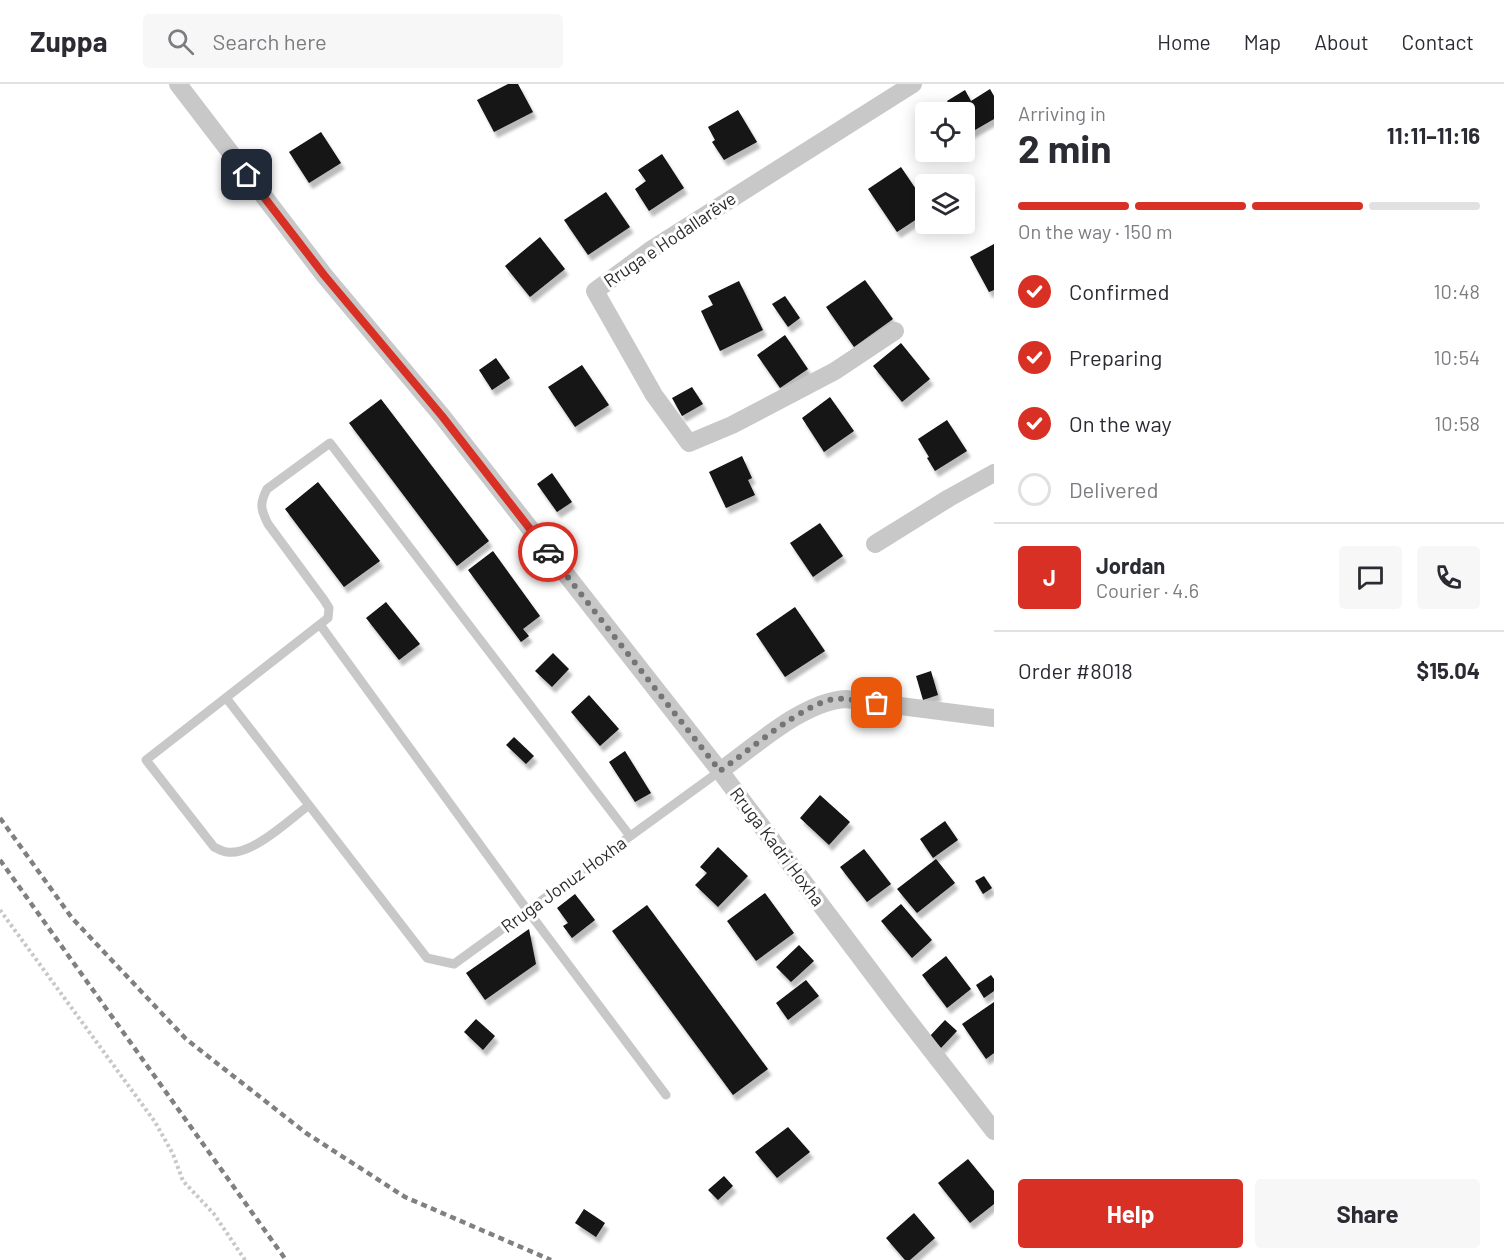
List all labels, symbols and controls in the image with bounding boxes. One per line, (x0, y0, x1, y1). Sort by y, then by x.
search box (143, 14, 563, 68)
text: Zuppa (30, 24, 107, 58)
icon: search (164, 25, 197, 58)
text: Search here (212, 28, 327, 54)
text: Home (1157, 29, 1211, 54)
text: Map (1244, 29, 1281, 54)
text: About (1314, 29, 1369, 54)
text: Contact (1402, 29, 1474, 54)
text: Arriving in (1018, 101, 1106, 125)
map controls (915, 102, 975, 234)
button: locate (915, 102, 975, 162)
text: 11:11–11:16 (1387, 122, 1480, 148)
text: 2 min (1018, 124, 1111, 171)
pin (221, 149, 272, 200)
icon: home (230, 158, 263, 191)
button: layers (915, 174, 975, 234)
street label: Rruga e Hodallarëve (599, 187, 740, 292)
text: On the way · 150 m (1018, 219, 1173, 243)
icon: check (1018, 275, 1051, 308)
text: Confirmed (1069, 278, 1169, 304)
text: 10:48 (1433, 279, 1480, 303)
icon: check (1018, 341, 1051, 374)
text: Preparing (1069, 344, 1162, 370)
text: 10:54 (1434, 345, 1480, 369)
icon: check (1018, 407, 1051, 440)
text: On the way (1069, 410, 1172, 436)
text: 10:58 (1434, 411, 1480, 435)
text: Delivered (1069, 476, 1158, 502)
courier (518, 522, 578, 582)
icon: car (532, 536, 565, 569)
button: chat (1339, 546, 1402, 609)
button: phone (1417, 546, 1480, 609)
text: Jordan (1096, 552, 1165, 578)
text: J (1043, 564, 1056, 590)
text: Courier · 4.6 (1096, 578, 1199, 602)
text: Order #8018 (1018, 657, 1133, 683)
text: $15.04 (1417, 657, 1480, 683)
pin (851, 677, 902, 728)
icon: bag (860, 686, 893, 719)
street label: Rruga Kadri Hoxha (726, 783, 830, 910)
street label: Rruga Jonuz Hoxha (496, 831, 630, 937)
button: Help (1018, 1179, 1243, 1248)
button: Share (1255, 1179, 1480, 1248)

